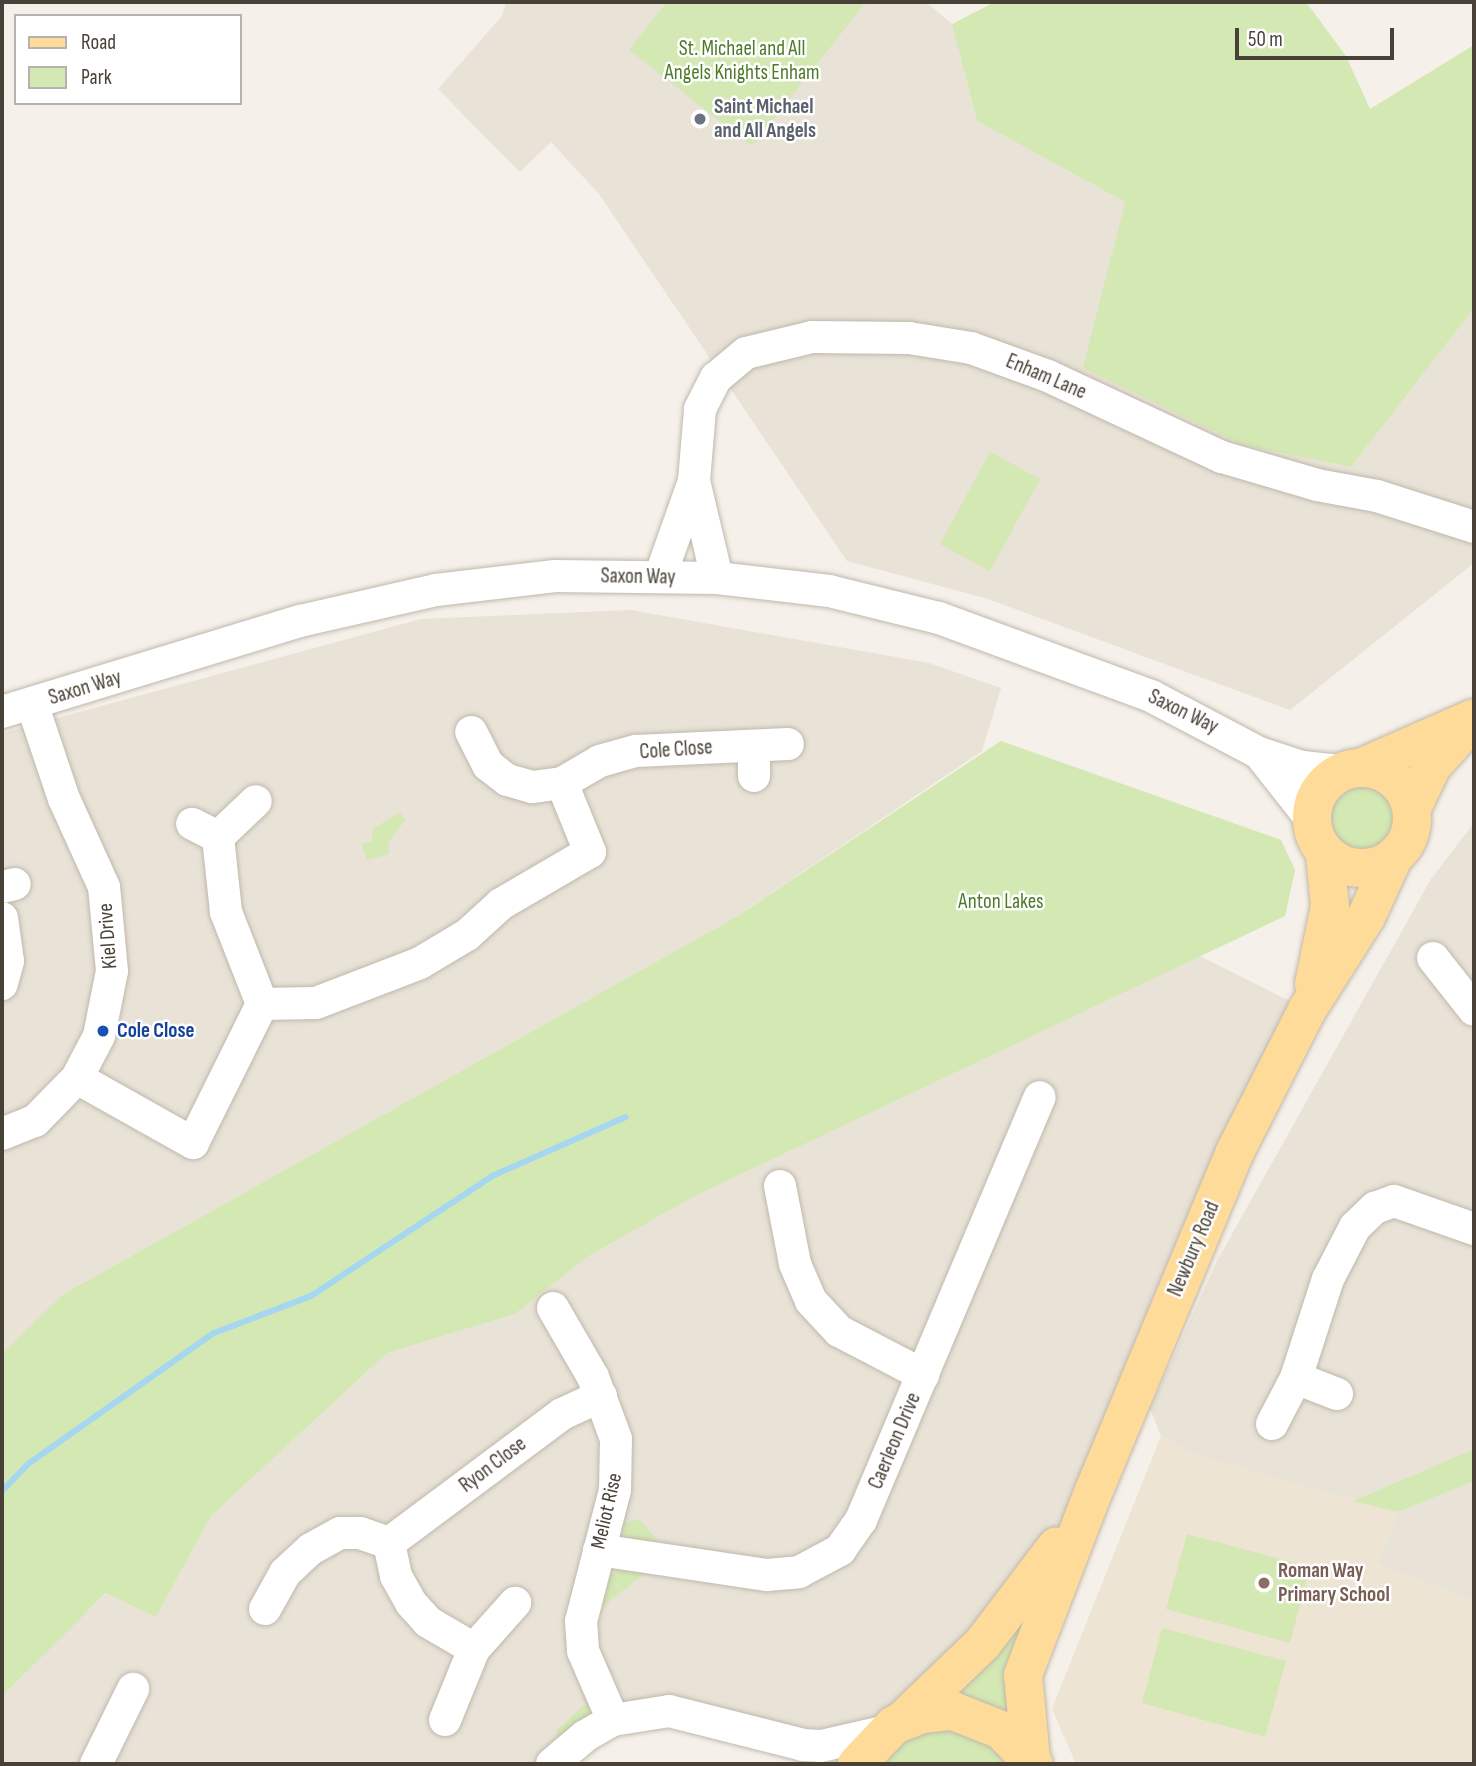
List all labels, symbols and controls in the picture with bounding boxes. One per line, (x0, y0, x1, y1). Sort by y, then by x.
legend (14, 14, 242, 105)
scale bar (1238, 14, 1397, 58)
text: 50 m (1248, 27, 1283, 52)
text: Road (81, 30, 116, 55)
park label: St. Michael and All Angels Knights Enham (664, 36, 820, 86)
text: Park (81, 65, 112, 90)
place label: Saint Michael and All Angels (714, 94, 816, 144)
marker: Saint Michael and All Angels (692, 111, 708, 127)
street label: Enham Lane (1002, 349, 1090, 405)
street label: Saxon Way (600, 564, 676, 590)
street label: Saxon Way (46, 665, 124, 711)
street label: Saxon Way (1144, 684, 1222, 740)
street label: Cole Close (639, 735, 713, 765)
park label: Anton Lakes (958, 889, 1044, 915)
street label: Kiel Drive (93, 902, 123, 970)
place label: Cole Close (117, 1018, 195, 1044)
marker: Cole Close (95, 1023, 111, 1039)
street label: Newbury Road (1163, 1198, 1225, 1300)
street label: Caerleon Drive (863, 1389, 927, 1493)
street label: Ryon Close (455, 1432, 531, 1498)
street label: Meliot Rise (586, 1471, 628, 1551)
place label: Roman Way Primary School (1278, 1558, 1390, 1608)
marker: Roman Way Primary School (1256, 1575, 1272, 1591)

